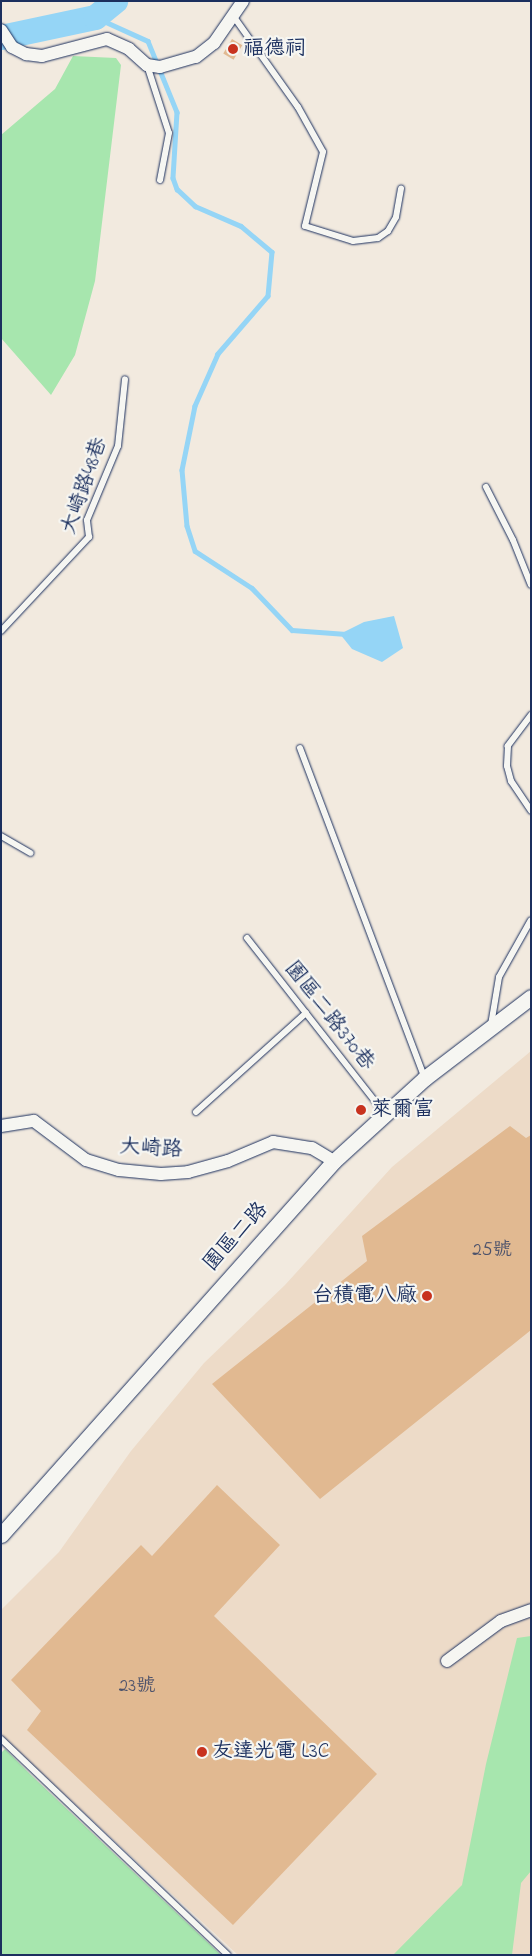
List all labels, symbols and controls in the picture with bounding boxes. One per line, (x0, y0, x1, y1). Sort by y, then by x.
place label: 福德祠 (243, 36, 306, 62)
marker: 福德祠 (227, 43, 239, 55)
street label: 大崎路48巷 (57, 434, 113, 538)
street label: 園區二路370巷 (279, 956, 379, 1076)
place label: 萊爾富 (371, 1097, 434, 1123)
marker: 萊爾富 (355, 1104, 367, 1116)
street label: 大崎路 (119, 1135, 183, 1163)
street label: 園區二路 (199, 1197, 273, 1277)
house number: 25號 (472, 1240, 512, 1262)
place label: 台積電八廠 (312, 1283, 417, 1309)
marker: 台積電八廠 (421, 1290, 433, 1302)
house number: 23號 (119, 1676, 155, 1698)
place label: 友達光電 L3C (212, 1739, 329, 1765)
marker: 友達光電 L3C (196, 1746, 208, 1758)

